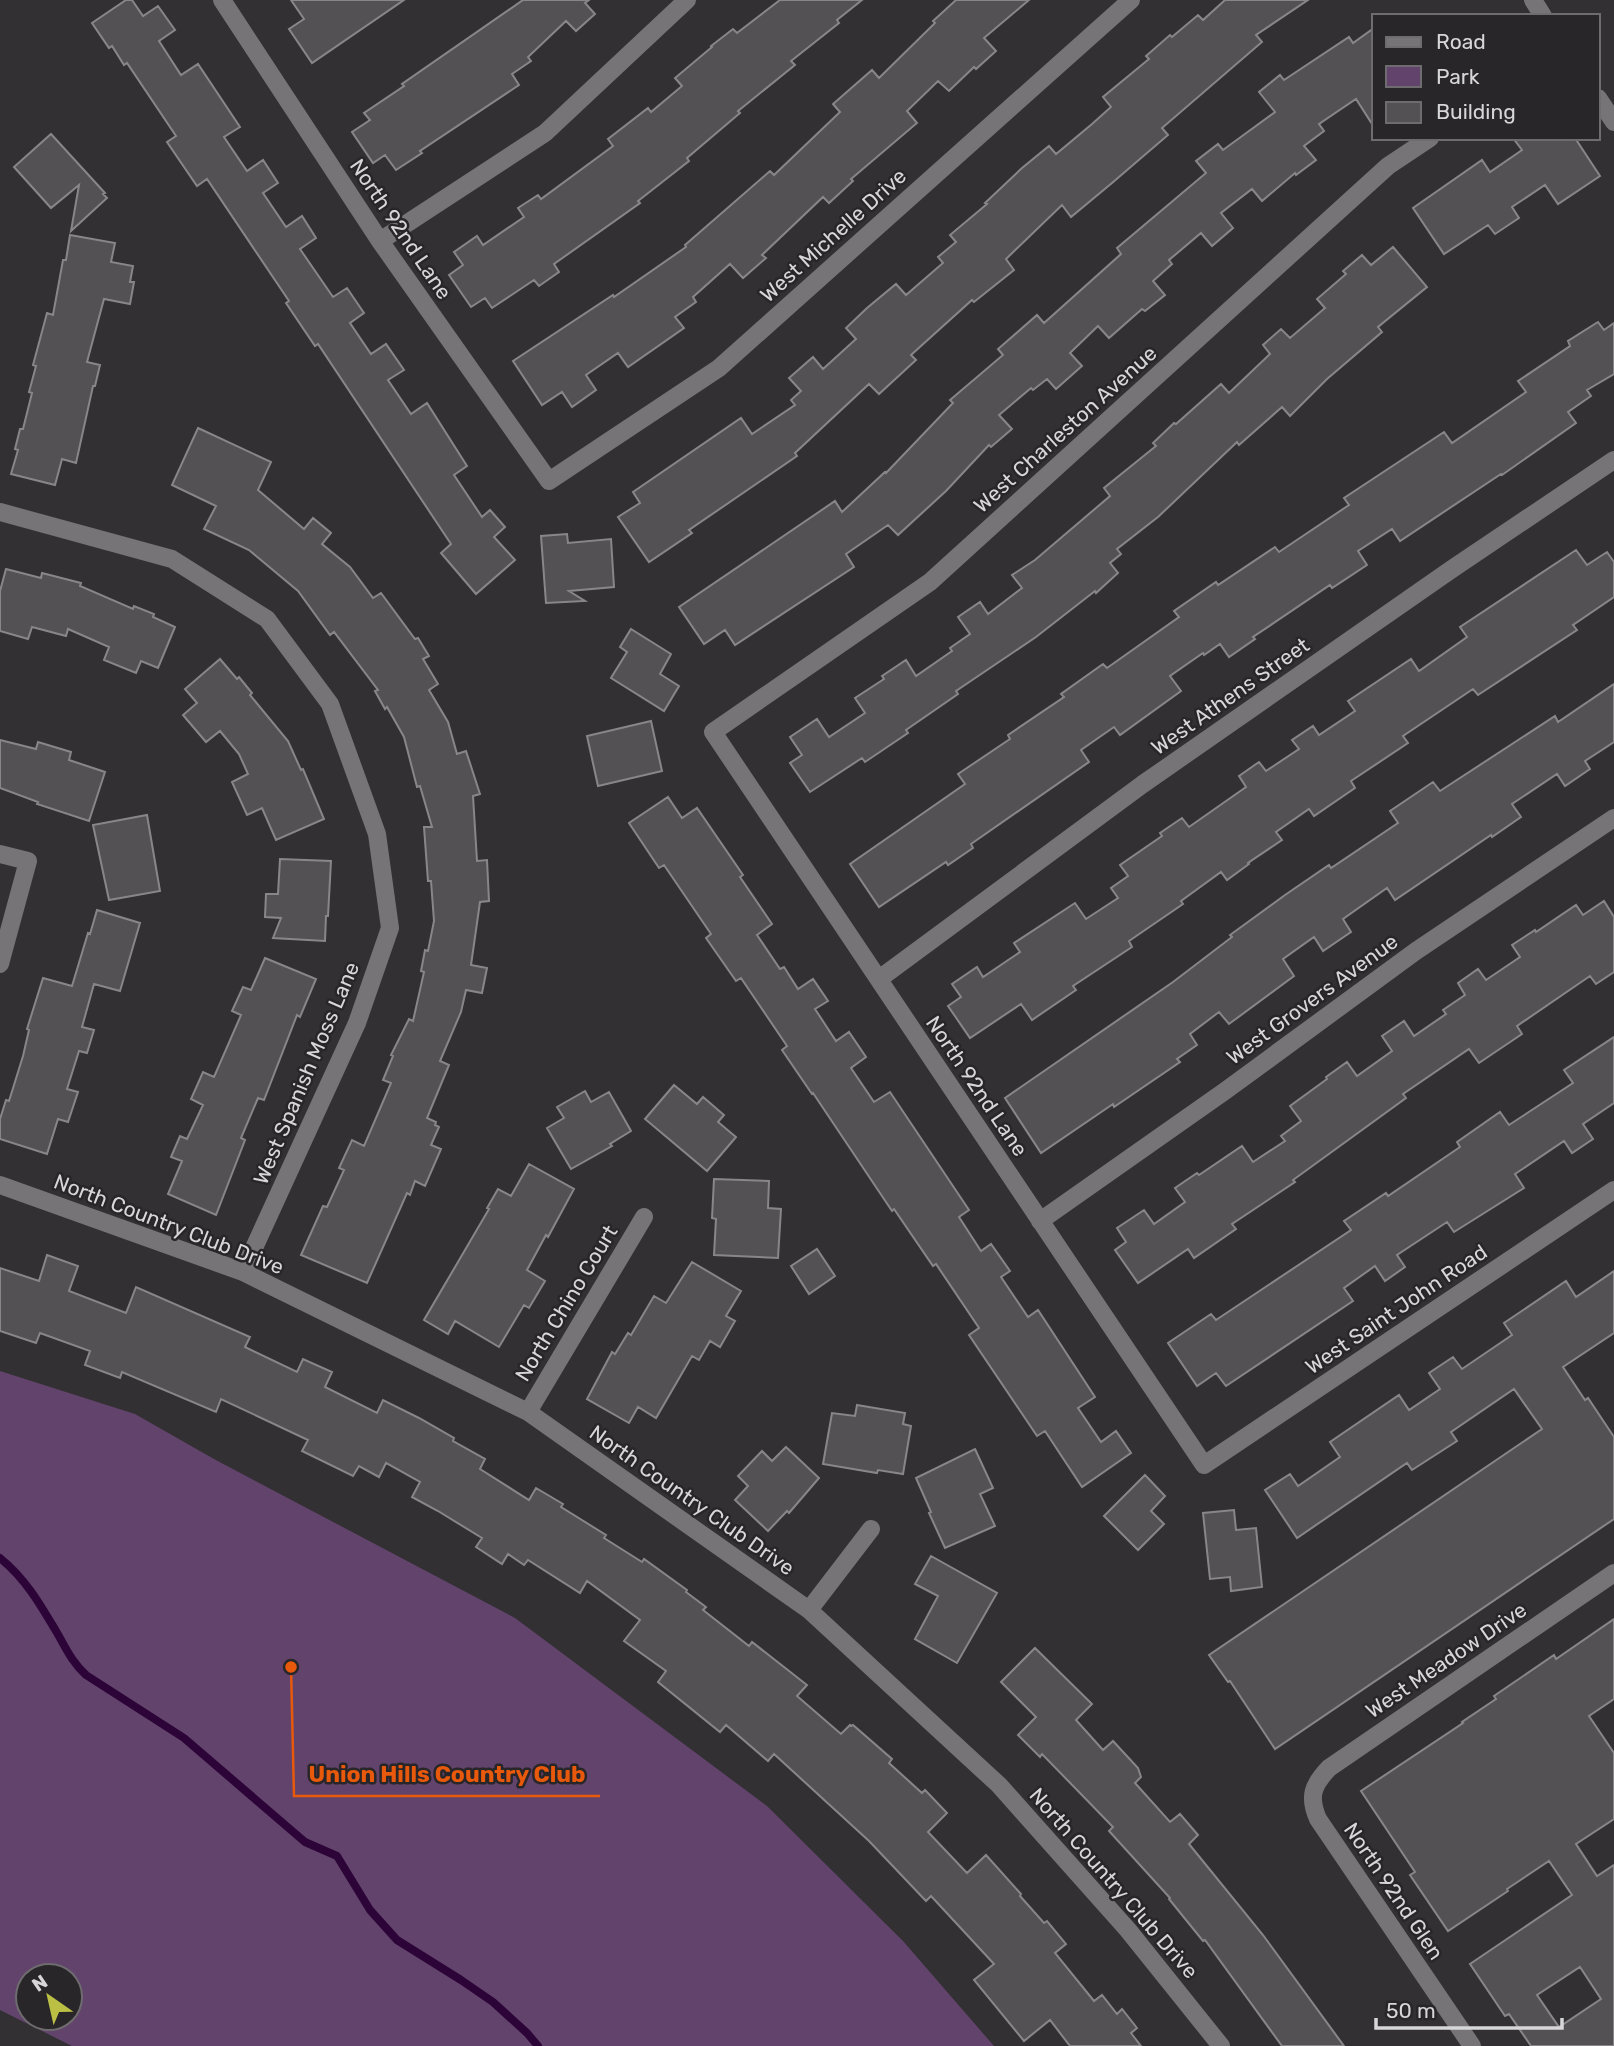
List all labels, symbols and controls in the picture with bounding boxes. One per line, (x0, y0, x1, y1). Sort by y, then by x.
legend (1372, 14, 1600, 140)
text: Road (1436, 29, 1486, 54)
text: Park (1436, 64, 1480, 89)
text: Building (1436, 99, 1516, 124)
street label: North 92nd Lane (345, 154, 457, 304)
street label: West Michelle Drive (755, 163, 911, 307)
street label: West Charleston Avenue (968, 340, 1162, 518)
street label: West Athens Street (1146, 632, 1314, 760)
street label: West Grovers Avenue (1221, 928, 1403, 1070)
street label: West Spanish Moss Lane (248, 958, 364, 1188)
street label: North 92nd Lane (921, 1011, 1033, 1161)
street label: North Country Club Drive (50, 1169, 288, 1279)
street label: North Chino Court (510, 1221, 622, 1385)
street label: West Saint John Road (1300, 1239, 1492, 1379)
street label: North Country Club Drive (585, 1420, 799, 1580)
street label: West Meadow Drive (1361, 1597, 1531, 1723)
callout: Union Hills Country Club (294, 1752, 600, 1796)
text: Union Hills Country Club (308, 1760, 586, 1788)
street label: North Country Club Drive (1024, 1783, 1204, 1983)
street label: North 92nd Glen (1339, 1818, 1449, 1964)
north arrow (14, 1962, 84, 2032)
text: N (28, 1970, 52, 1997)
scale bar (1376, 1986, 1562, 2030)
text: 50 m (1386, 1998, 1436, 2023)

